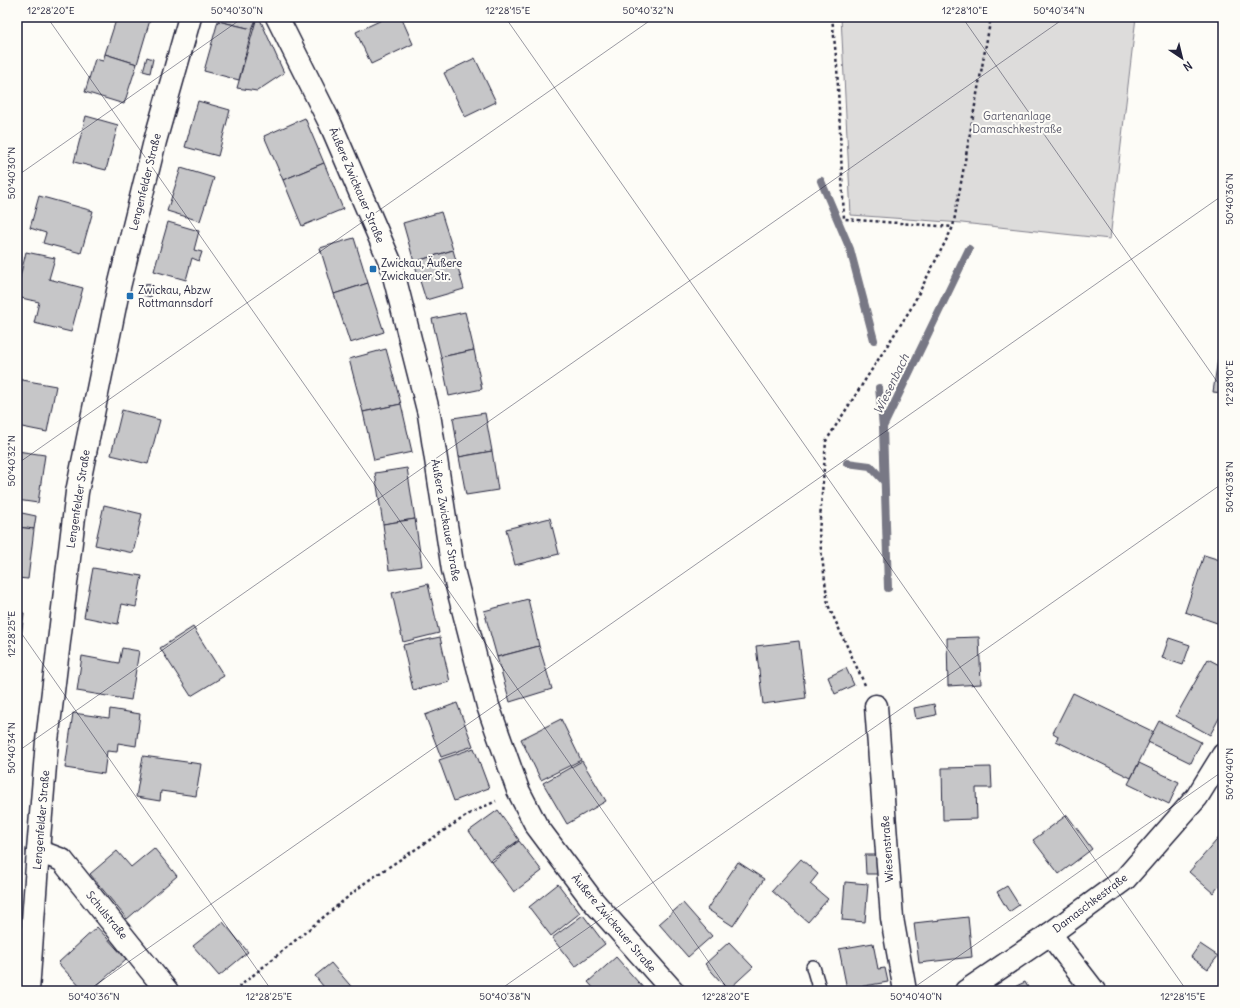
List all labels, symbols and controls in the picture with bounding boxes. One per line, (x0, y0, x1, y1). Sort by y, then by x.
text: 12°28'20"E (27, 4, 75, 17)
text: 50°40'30"N (211, 4, 263, 17)
text: 12°28'15"E (486, 4, 531, 17)
text: 50°40'32"N (622, 4, 674, 17)
text: 12°28'10"E (942, 4, 988, 17)
text: 50°40'34"N (1033, 4, 1085, 17)
north arrow (1162, 38, 1202, 78)
text: N (1181, 58, 1195, 74)
park label: Gartenanlage Damaschkestraße (972, 109, 1062, 136)
street label: Äußere Zwickauer Straße (326, 125, 389, 245)
street label: Lengenfelder Straße (126, 132, 164, 232)
text: 50°40'30"N (5, 147, 18, 199)
text: 50°40'36"N (1223, 173, 1236, 225)
place label: Zwickau, Äußere Zwickauer Str. (381, 255, 462, 283)
marker: Zwickau, Äußere Zwickauer Str. (368, 264, 378, 274)
place label: Zwickau, Abzw Rottmannsdorf (138, 283, 213, 310)
marker: Zwickau, Abzw Rottmannsdorf (125, 291, 135, 301)
water label: Wiesenbach (870, 350, 913, 417)
text: 12°28'10"E (1223, 360, 1236, 406)
text: 50°40'32"N (5, 435, 18, 487)
street label: Lengenfelder Straße (63, 449, 93, 549)
street label: Äußere Zwickauer Straße (428, 458, 465, 582)
text: 50°40'38"N (1223, 461, 1236, 513)
text: 12°28'25"E (5, 611, 18, 657)
text: 50°40'34"N (5, 722, 18, 774)
text: 50°40'40"N (1223, 748, 1236, 800)
street label: Lengenfelder Straße (30, 770, 52, 870)
street label: Wiesenstraße (878, 815, 896, 883)
street label: Äußere Zwickauer Straße (569, 870, 660, 975)
street label: Damaschkestraße (1050, 870, 1130, 936)
street label: Schulstraße (83, 888, 131, 942)
text: 50°40'36"N (68, 990, 120, 1003)
text: 12°28'25"E (246, 990, 292, 1003)
text: 50°40'38"N (479, 990, 531, 1003)
text: 12°28'20"E (702, 990, 750, 1003)
text: 50°40'40"N (890, 990, 942, 1003)
text: 12°28'15"E (1161, 990, 1206, 1003)

